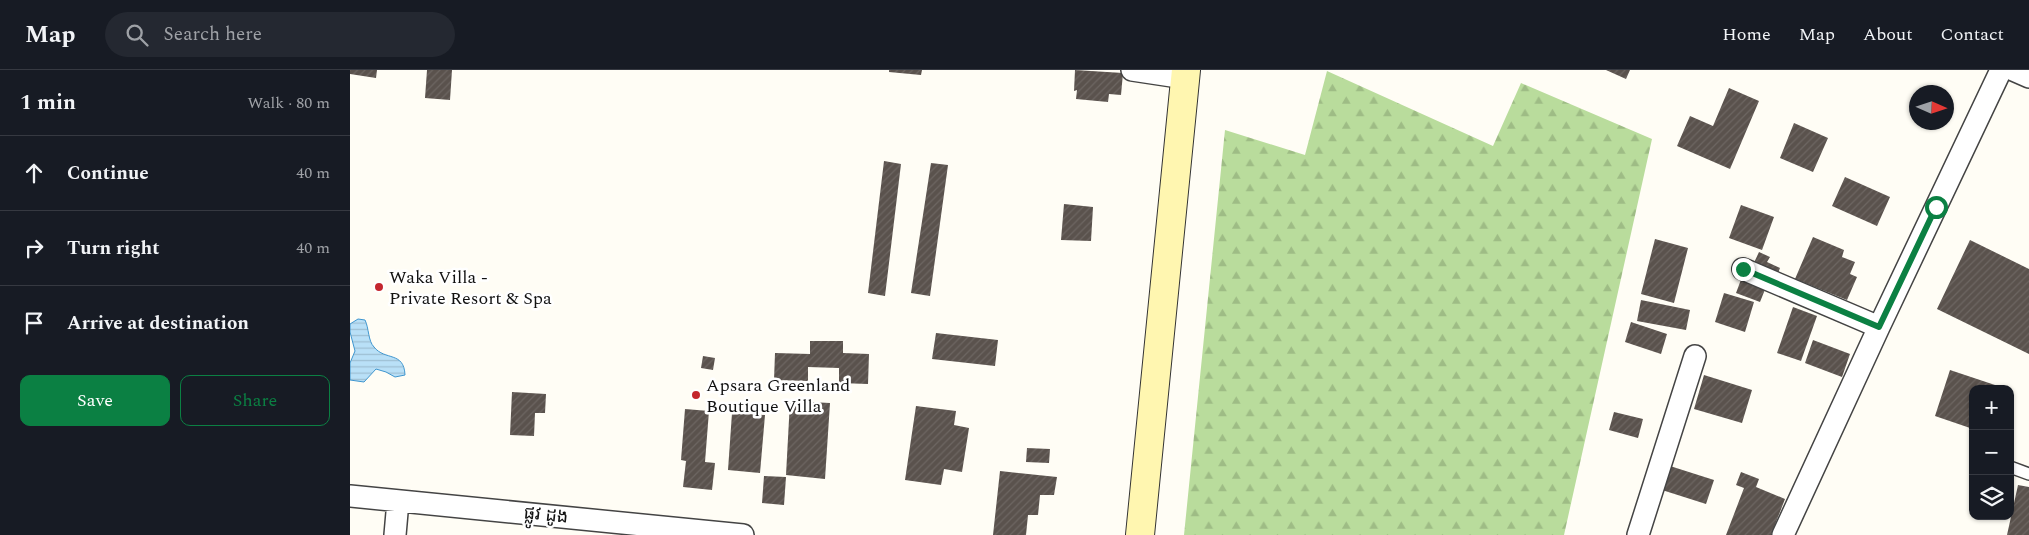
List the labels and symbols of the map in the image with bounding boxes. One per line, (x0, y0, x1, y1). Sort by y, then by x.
north arrow (1909, 85, 1954, 130)
route start (1925, 196, 1948, 219)
route end (1732, 258, 1755, 281)
place label: Waka Villa - Private Resort & Spa (389, 264, 552, 312)
marker: Waka Villa - Private Resort & Spa (373, 281, 385, 293)
place label: Apsara Greenland Boutique Villa (706, 372, 850, 420)
marker: Apsara Greenland Boutique Villa (690, 389, 702, 401)
street label: ផ្លូវ ដូង (522, 499, 570, 533)

